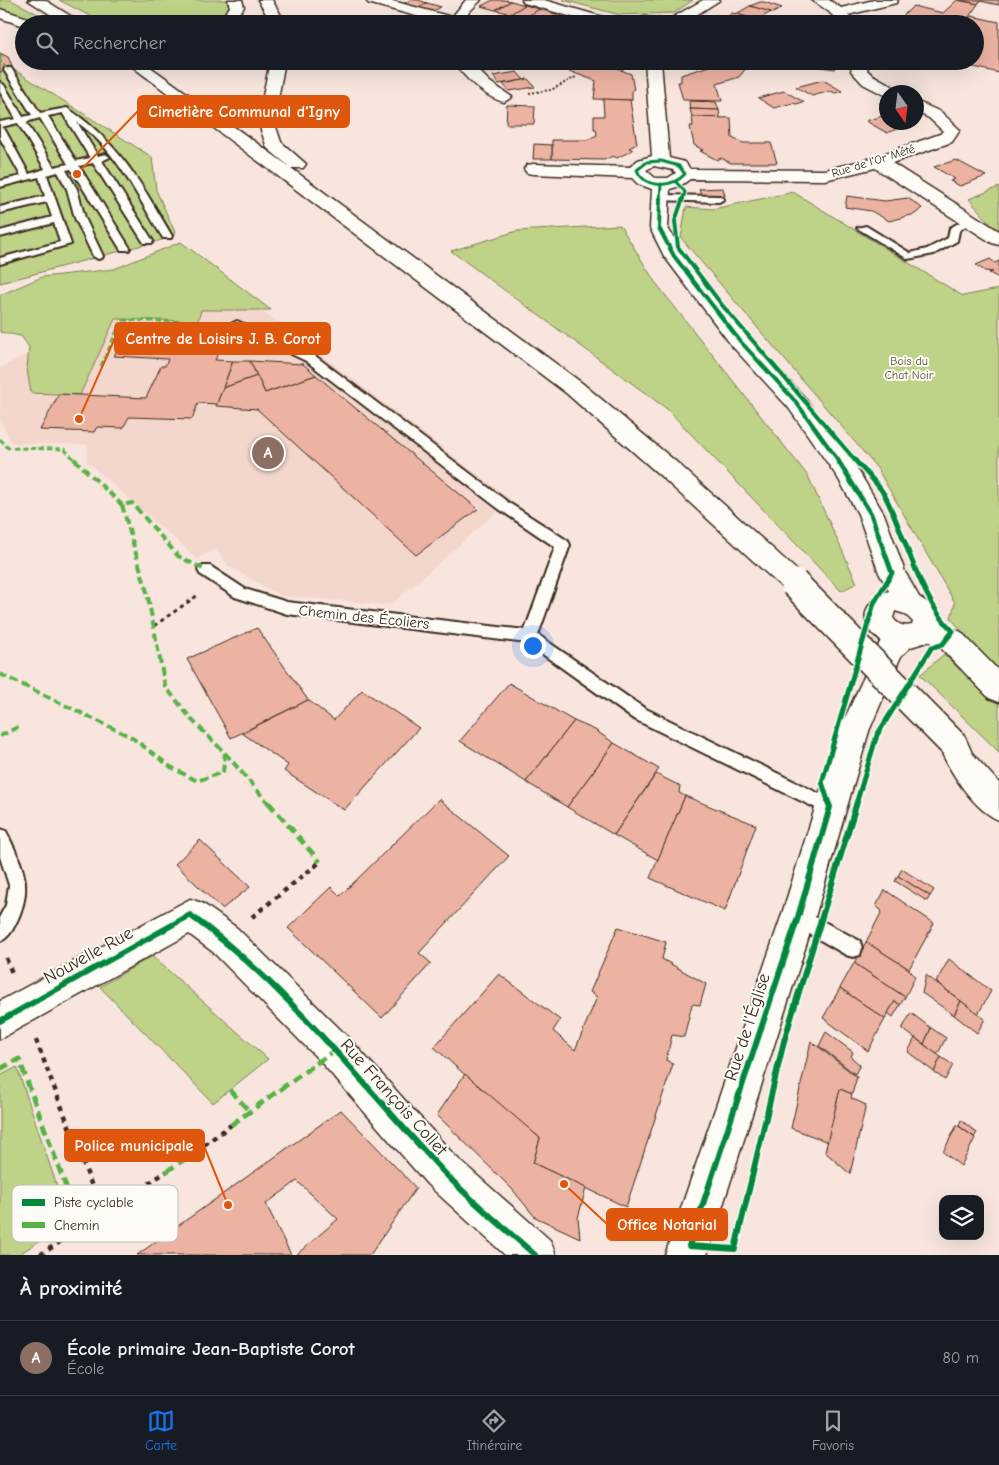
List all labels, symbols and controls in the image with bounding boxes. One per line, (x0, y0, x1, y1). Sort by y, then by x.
search box (15, 15, 984, 70)
icon: search (33, 29, 61, 57)
text: Rechercher (73, 32, 166, 54)
north arrow (879, 85, 924, 130)
callout: Cimetière Communal d'Igny (138, 96, 349, 127)
text: Cimetière Communal d'Igny (148, 103, 340, 121)
street label: Rue de l'Or Mété (830, 142, 916, 180)
callout: Centre de Loisirs J. B. Corot (115, 323, 330, 354)
text: Centre de Loisirs J. B. Corot (126, 330, 321, 348)
park label: Bois du Chat Noir (884, 354, 934, 382)
pin: A (252, 434, 284, 472)
street label: Chemin des Écoliers (298, 600, 430, 633)
your location (520, 633, 546, 659)
street label: Nouvelle Rue (40, 922, 136, 989)
street label: Rue de l'Église (719, 970, 775, 1084)
street label: Rue François Collet (336, 1035, 452, 1161)
callout: Police municipale (65, 1130, 204, 1161)
text: Police municipale (75, 1137, 194, 1155)
legend (12, 1185, 178, 1242)
text: Piste cyclable (54, 1194, 134, 1211)
map controls (939, 1195, 984, 1240)
button: layers (939, 1195, 984, 1240)
callout: Office Notarial (607, 1209, 727, 1240)
text: Office Notarial (617, 1216, 717, 1234)
text: Chemin (54, 1217, 100, 1234)
text: À proximité (20, 1276, 122, 1300)
text: École primaire Jean-Baptiste Corot (67, 1338, 355, 1360)
text: A (32, 1349, 40, 1367)
text: 80 m (942, 1349, 979, 1367)
text: École (67, 1360, 104, 1378)
tab: Carte (145, 1407, 177, 1454)
tab: Itinéraire (467, 1407, 522, 1454)
tab: Favoris (812, 1407, 854, 1454)

